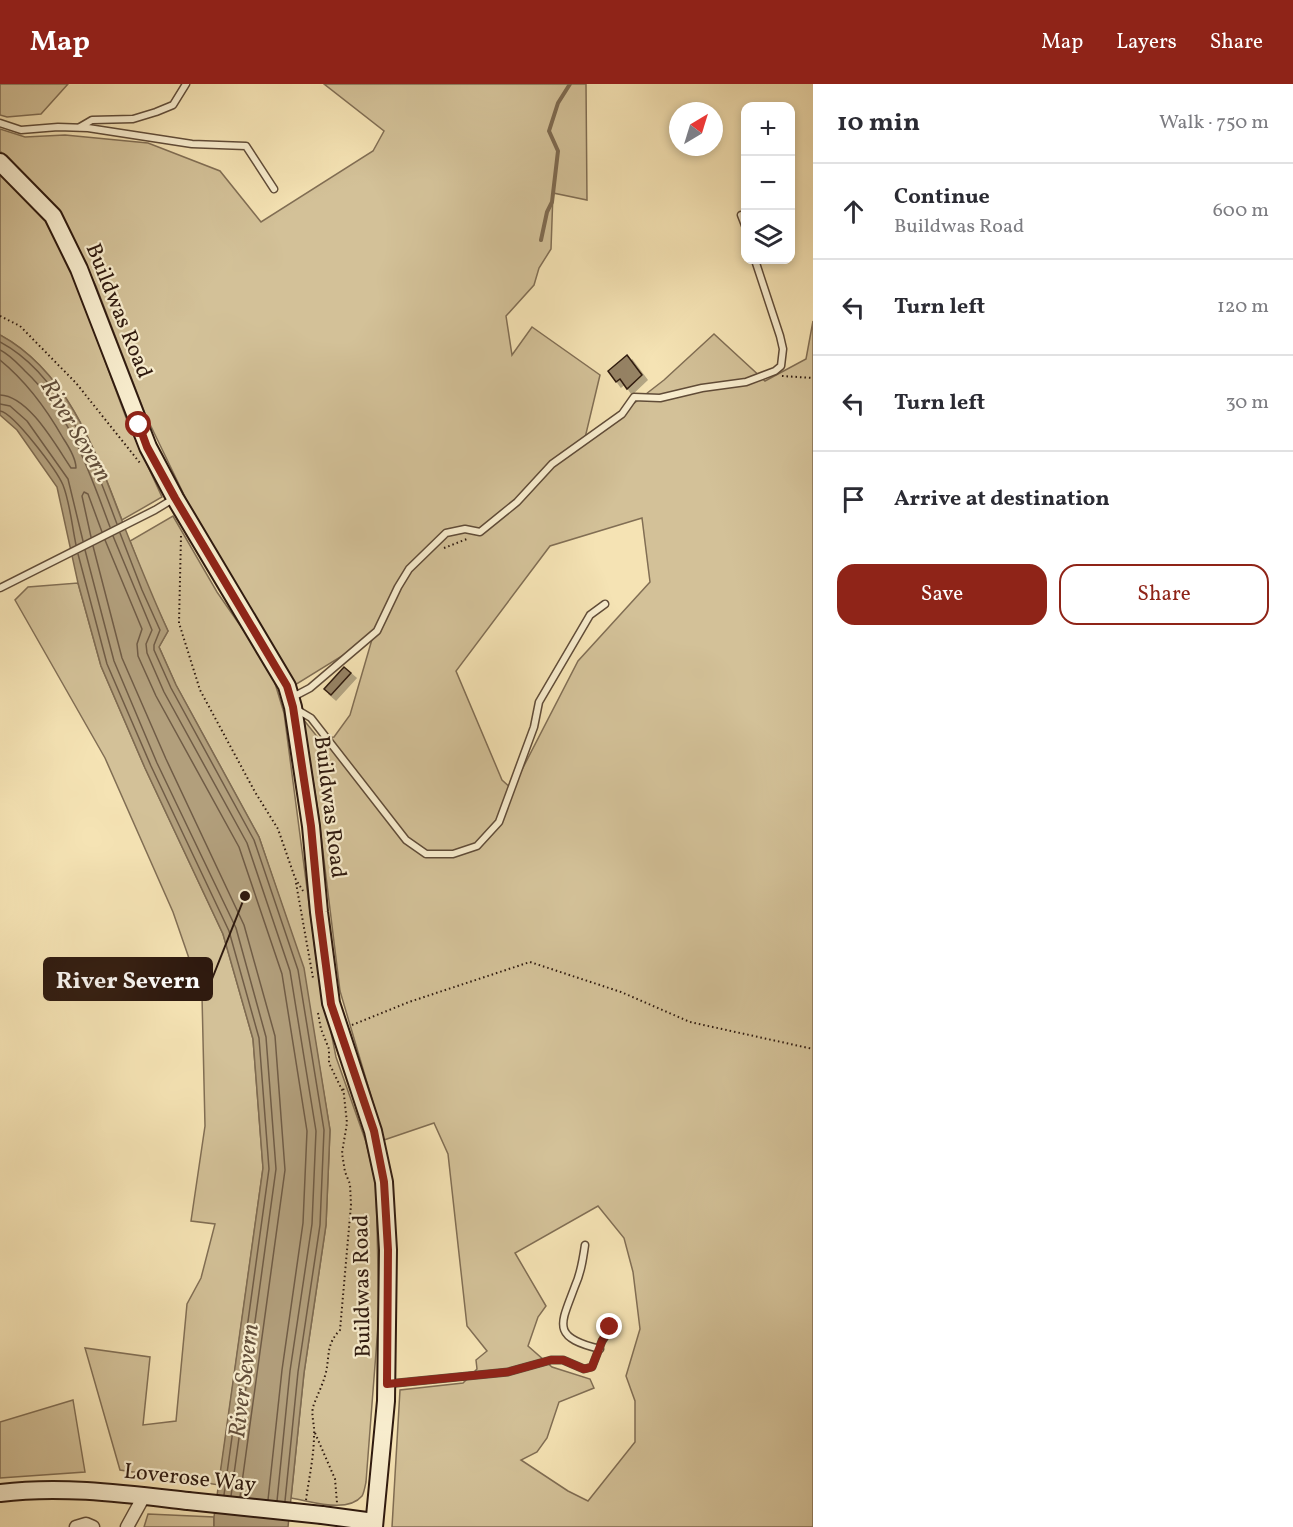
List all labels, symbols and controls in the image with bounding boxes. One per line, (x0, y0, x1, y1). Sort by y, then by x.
text: Map (30, 23, 90, 62)
text: Map (1041, 28, 1083, 57)
text: Layers (1116, 28, 1177, 57)
text: Share (1210, 28, 1263, 57)
north arrow (669, 102, 723, 156)
map controls (741, 102, 795, 264)
button: + (741, 102, 795, 156)
text: 10 min (837, 105, 920, 141)
text: Walk · 750 m (1159, 109, 1269, 137)
button: − (741, 156, 795, 210)
text: Continue (894, 182, 990, 213)
icon: ahead (837, 195, 870, 228)
text: 600 m (1213, 197, 1269, 225)
button: layers (741, 210, 795, 264)
text: Buildwas Road (894, 213, 1024, 241)
street label: Buildwas Road (77, 239, 159, 383)
icon: left (837, 291, 870, 324)
text: Turn left (894, 292, 985, 323)
text: 120 m (1217, 293, 1269, 321)
water label: River Severn (31, 373, 119, 489)
icon: left (837, 387, 870, 420)
text: Turn left (894, 388, 985, 419)
text: 30 m (1225, 389, 1269, 417)
route start (125, 411, 151, 437)
icon: arrive (837, 483, 870, 516)
text: Arrive at destination (894, 484, 1110, 515)
button: Save (837, 564, 1047, 625)
button: Share (1059, 564, 1269, 625)
street label: Buildwas Road (305, 734, 353, 880)
callout: River Severn (44, 958, 212, 1000)
text: River Severn (56, 965, 201, 999)
street label: Buildwas Road (346, 1214, 380, 1358)
route end (596, 1313, 622, 1339)
water label: River Severn (221, 1322, 269, 1440)
street label: Loverose Way (122, 1457, 258, 1501)

